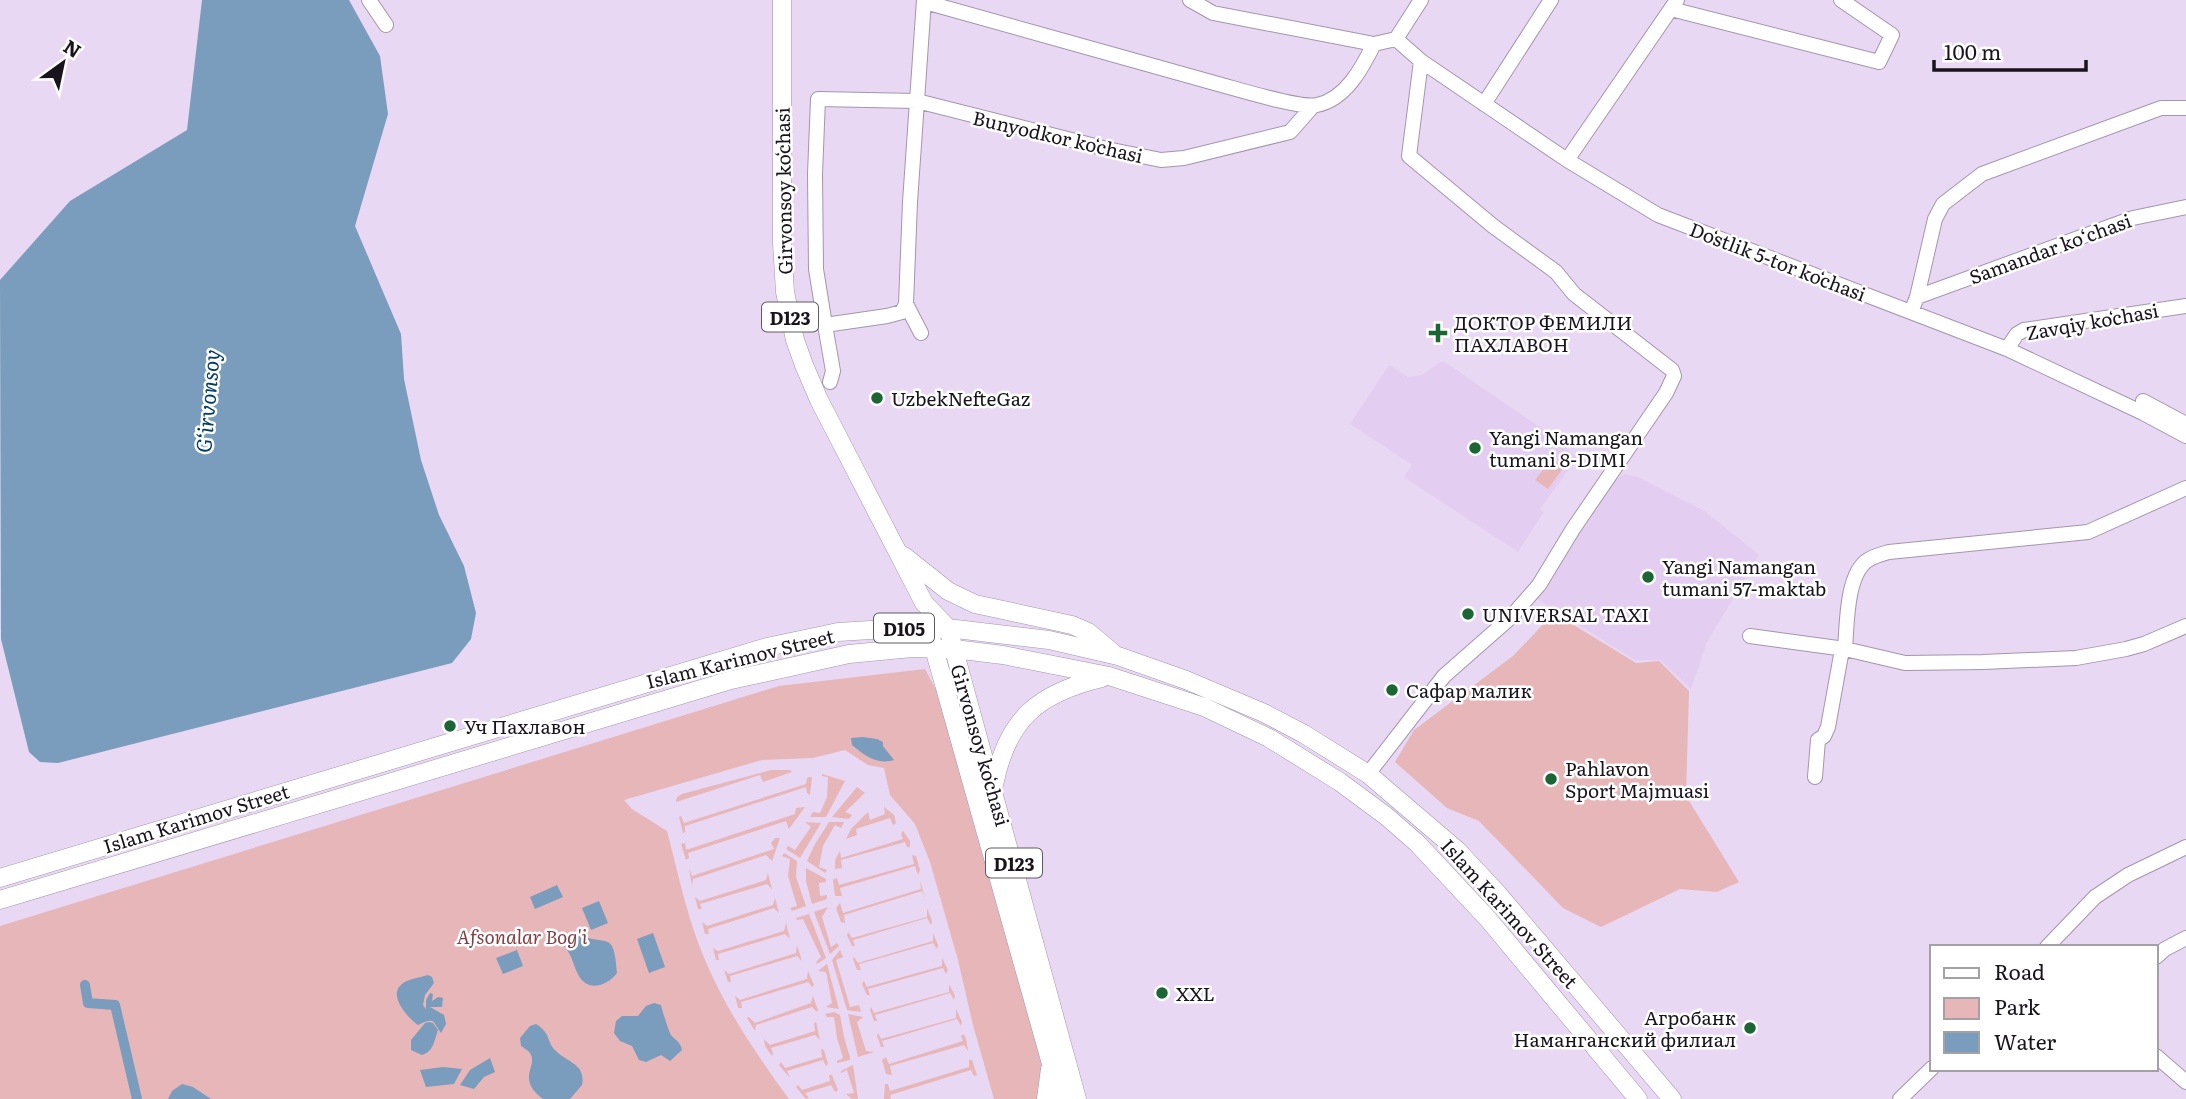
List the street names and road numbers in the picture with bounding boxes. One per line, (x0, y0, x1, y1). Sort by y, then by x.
street label: Bunyodkor koʻchasi (970, 103, 1146, 169)
street label: Girvonsoy koʻchasi (768, 107, 798, 275)
street label: Samandar ko‘chasi (1965, 206, 2135, 290)
street label: Doʻstlik 5-tor koʻchasi (1686, 214, 1870, 308)
street label: Zavqiy koʻchasi (2024, 296, 2160, 346)
road number: D123 (762, 302, 818, 332)
road number: D105 (874, 614, 934, 642)
street label: Islam Karimov Street (643, 621, 837, 695)
street label: Girvonsoy koʻchasi (944, 661, 1018, 829)
street label: Islam Karimov Street (100, 776, 293, 860)
street label: Islam Karimov Street (1435, 832, 1585, 994)
road number: D123 (986, 848, 1042, 878)

